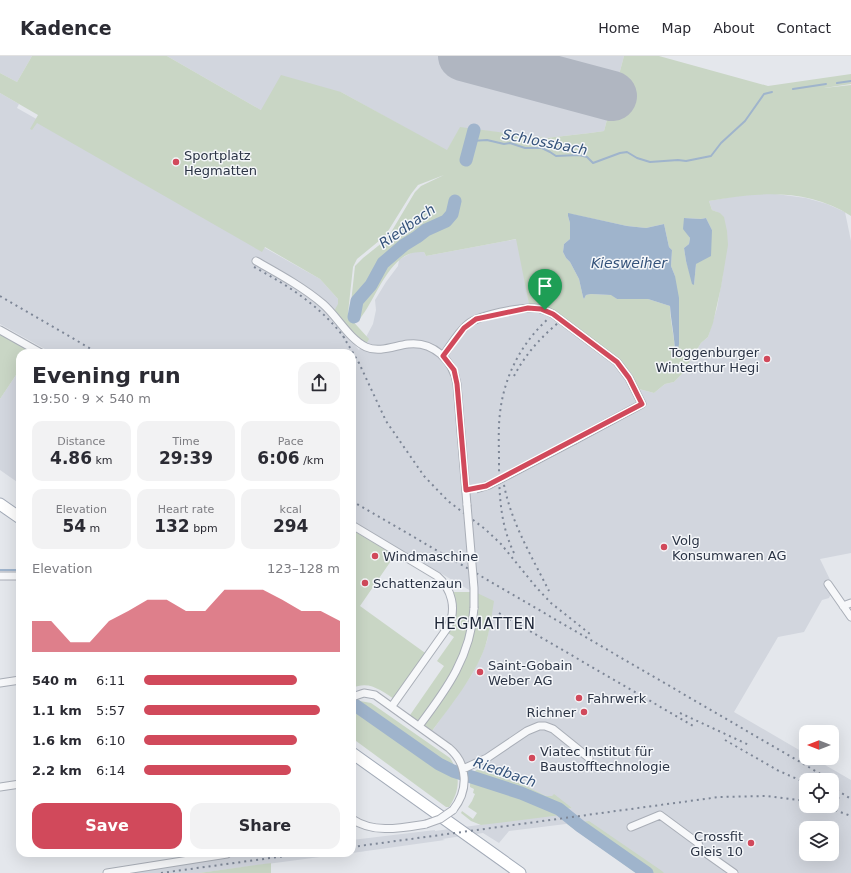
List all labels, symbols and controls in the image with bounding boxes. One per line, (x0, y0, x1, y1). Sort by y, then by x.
text: Kadence (20, 17, 112, 39)
text: Home (598, 20, 640, 36)
text: Map (662, 20, 691, 36)
text: About (713, 20, 755, 36)
text: Contact (777, 20, 831, 36)
water label: Schlossbach (501, 126, 589, 158)
place label: Sportplatz Hegmatten (184, 148, 257, 178)
marker: Sportplatz Hegmatten (171, 157, 181, 167)
water label: Riedbach (376, 201, 438, 251)
water label: Kiesweiher (591, 255, 668, 271)
pin (528, 269, 562, 310)
icon: arrive (534, 275, 556, 297)
place label: Toggenburger Winterthur Hegi (655, 345, 760, 375)
marker: Toggenburger Winterthur Hegi (762, 354, 772, 364)
button: share (298, 362, 340, 404)
text: Evening run (32, 363, 181, 388)
text: 19:50 · 9 × 540 m (32, 391, 151, 406)
text: Distance (57, 435, 105, 448)
text: Time (173, 435, 199, 448)
text: Pace (278, 435, 304, 448)
text: 4.86 (50, 448, 92, 468)
text: 29:39 (159, 448, 213, 468)
text: 6:06 (257, 448, 300, 468)
text: km (92, 454, 113, 467)
text: /km (300, 454, 324, 467)
text: Elevation (56, 503, 107, 516)
text: Heart rate (158, 503, 214, 516)
text: kcal (280, 503, 302, 516)
text: 54 (62, 516, 86, 536)
text: 132 (154, 516, 190, 536)
text: 294 (273, 516, 308, 536)
text: m (86, 522, 100, 535)
text: bpm (190, 522, 218, 535)
place label: Volg Konsumwaren AG (672, 533, 787, 563)
marker: Volg Konsumwaren AG (659, 542, 669, 552)
place label: Windmaschine (383, 549, 478, 564)
marker: Windmaschine (370, 551, 380, 561)
text: Elevation (32, 561, 92, 576)
text: 123–128 m (267, 561, 340, 576)
place label: Schattenzaun (373, 576, 462, 591)
marker: Schattenzaun (360, 578, 370, 588)
district label: HEGMATTEN (434, 615, 536, 633)
place label: Saint-Gobain Weber AG (488, 658, 572, 688)
marker: Saint-Gobain Weber AG (475, 667, 485, 677)
text: 540 m (32, 673, 77, 688)
text: 6:11 (96, 673, 125, 688)
place label: Fahrwerk (587, 691, 647, 706)
marker: Fahrwerk (574, 693, 584, 703)
text: 1.1 km (32, 703, 82, 718)
text: 5:57 (96, 703, 125, 718)
place label: Richner (526, 705, 577, 720)
marker: Richner (579, 707, 589, 717)
north arrow (799, 725, 839, 765)
map controls (799, 725, 839, 861)
text: 1.6 km (32, 733, 82, 748)
text: 6:10 (96, 733, 125, 748)
place label: Viatec Institut für Baustofftechnologie (540, 744, 670, 774)
marker: Viatec Institut für Baustofftechnologie (527, 753, 537, 763)
water label: Riedbach (472, 754, 538, 790)
text: 2.2 km (32, 763, 82, 778)
text: 6:14 (96, 763, 125, 778)
button: locate (799, 773, 839, 813)
button: Save (32, 803, 182, 849)
button: Share (190, 803, 340, 849)
button: layers (799, 821, 839, 861)
place label: Crossfit Gleis 10 (690, 829, 743, 859)
marker: Crossfit Gleis 10 (746, 838, 756, 848)

